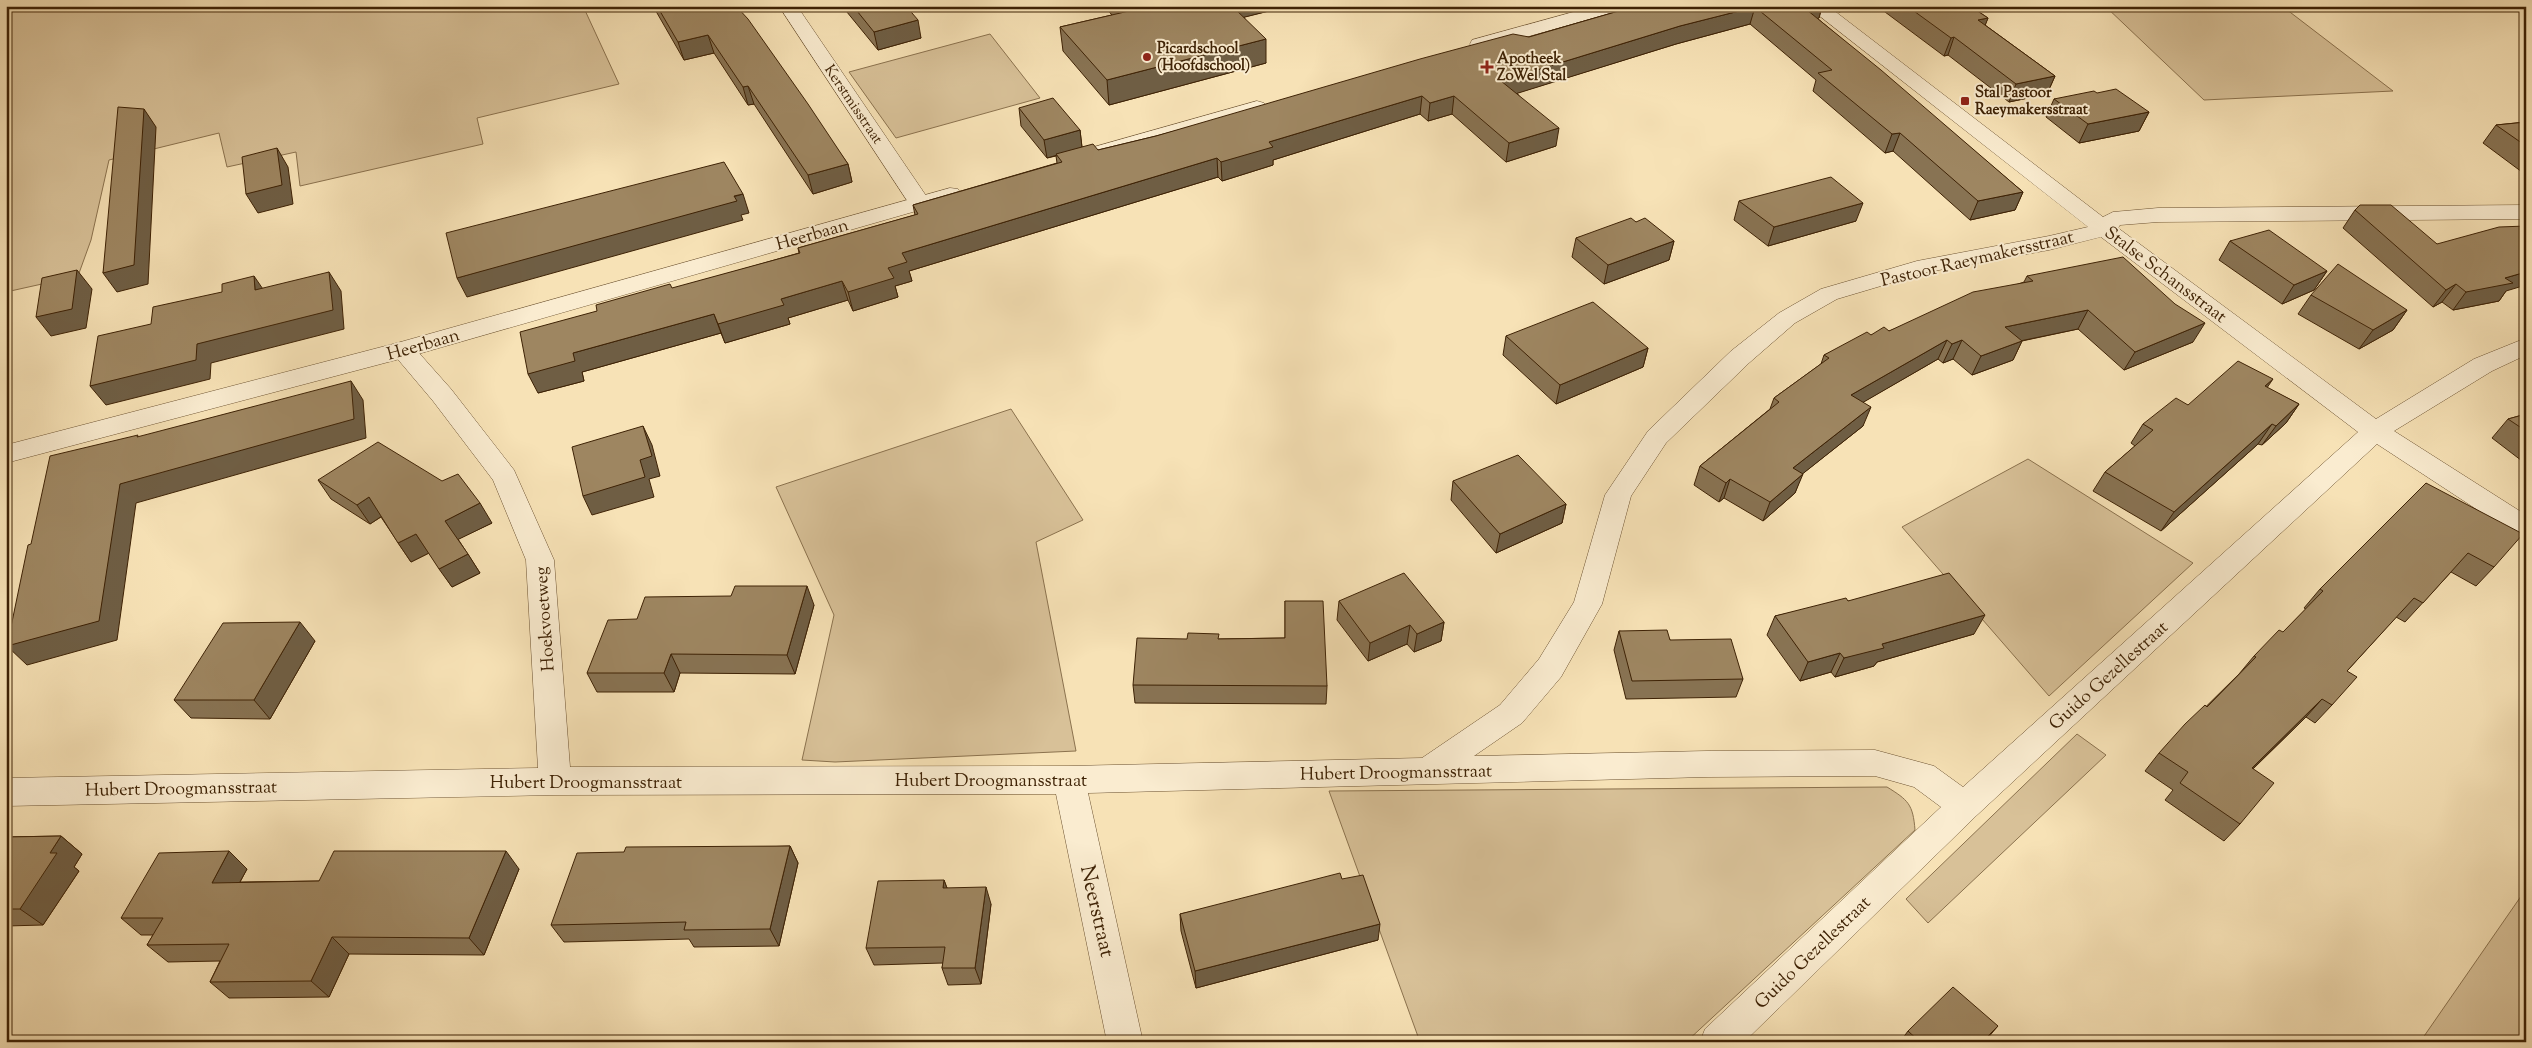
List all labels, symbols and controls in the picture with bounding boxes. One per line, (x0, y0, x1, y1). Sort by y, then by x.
place label: Picardschool (Hoofdschool) (1157, 39, 1250, 77)
place label: Apotheek ZoWel Stal (1497, 49, 1567, 87)
marker: Picardschool (Hoofdschool) (1141, 51, 1153, 63)
street label: Kerstmisstraat (818, 61, 887, 149)
marker: Apotheek ZoWel Stal (1481, 61, 1493, 73)
place label: Stal Pastoor Raeymakersstraat (1975, 83, 2089, 121)
marker: Stal Pastoor Raeymakersstraat (1959, 95, 1971, 107)
street label: Heerbaan (773, 213, 852, 259)
street label: Stalse Schansstraat (2098, 221, 2231, 330)
street label: Pastoor Raeymakersstraat (1878, 225, 2076, 295)
street label: Heerbaan (384, 323, 463, 369)
street label: Hoekvoetweg (529, 565, 563, 672)
street label: Guido Gezellestraat (2044, 616, 2175, 737)
street label: Hubert Droogmansstraat (1300, 759, 1492, 789)
street label: Hubert Droogmansstraat (895, 769, 1087, 795)
street label: Hubert Droogmansstraat (490, 771, 682, 797)
street label: Hubert Droogmansstraat (85, 775, 277, 805)
street label: Neerstraat (1071, 862, 1121, 960)
street label: Guido Gezellestraat (1749, 891, 1877, 1016)

